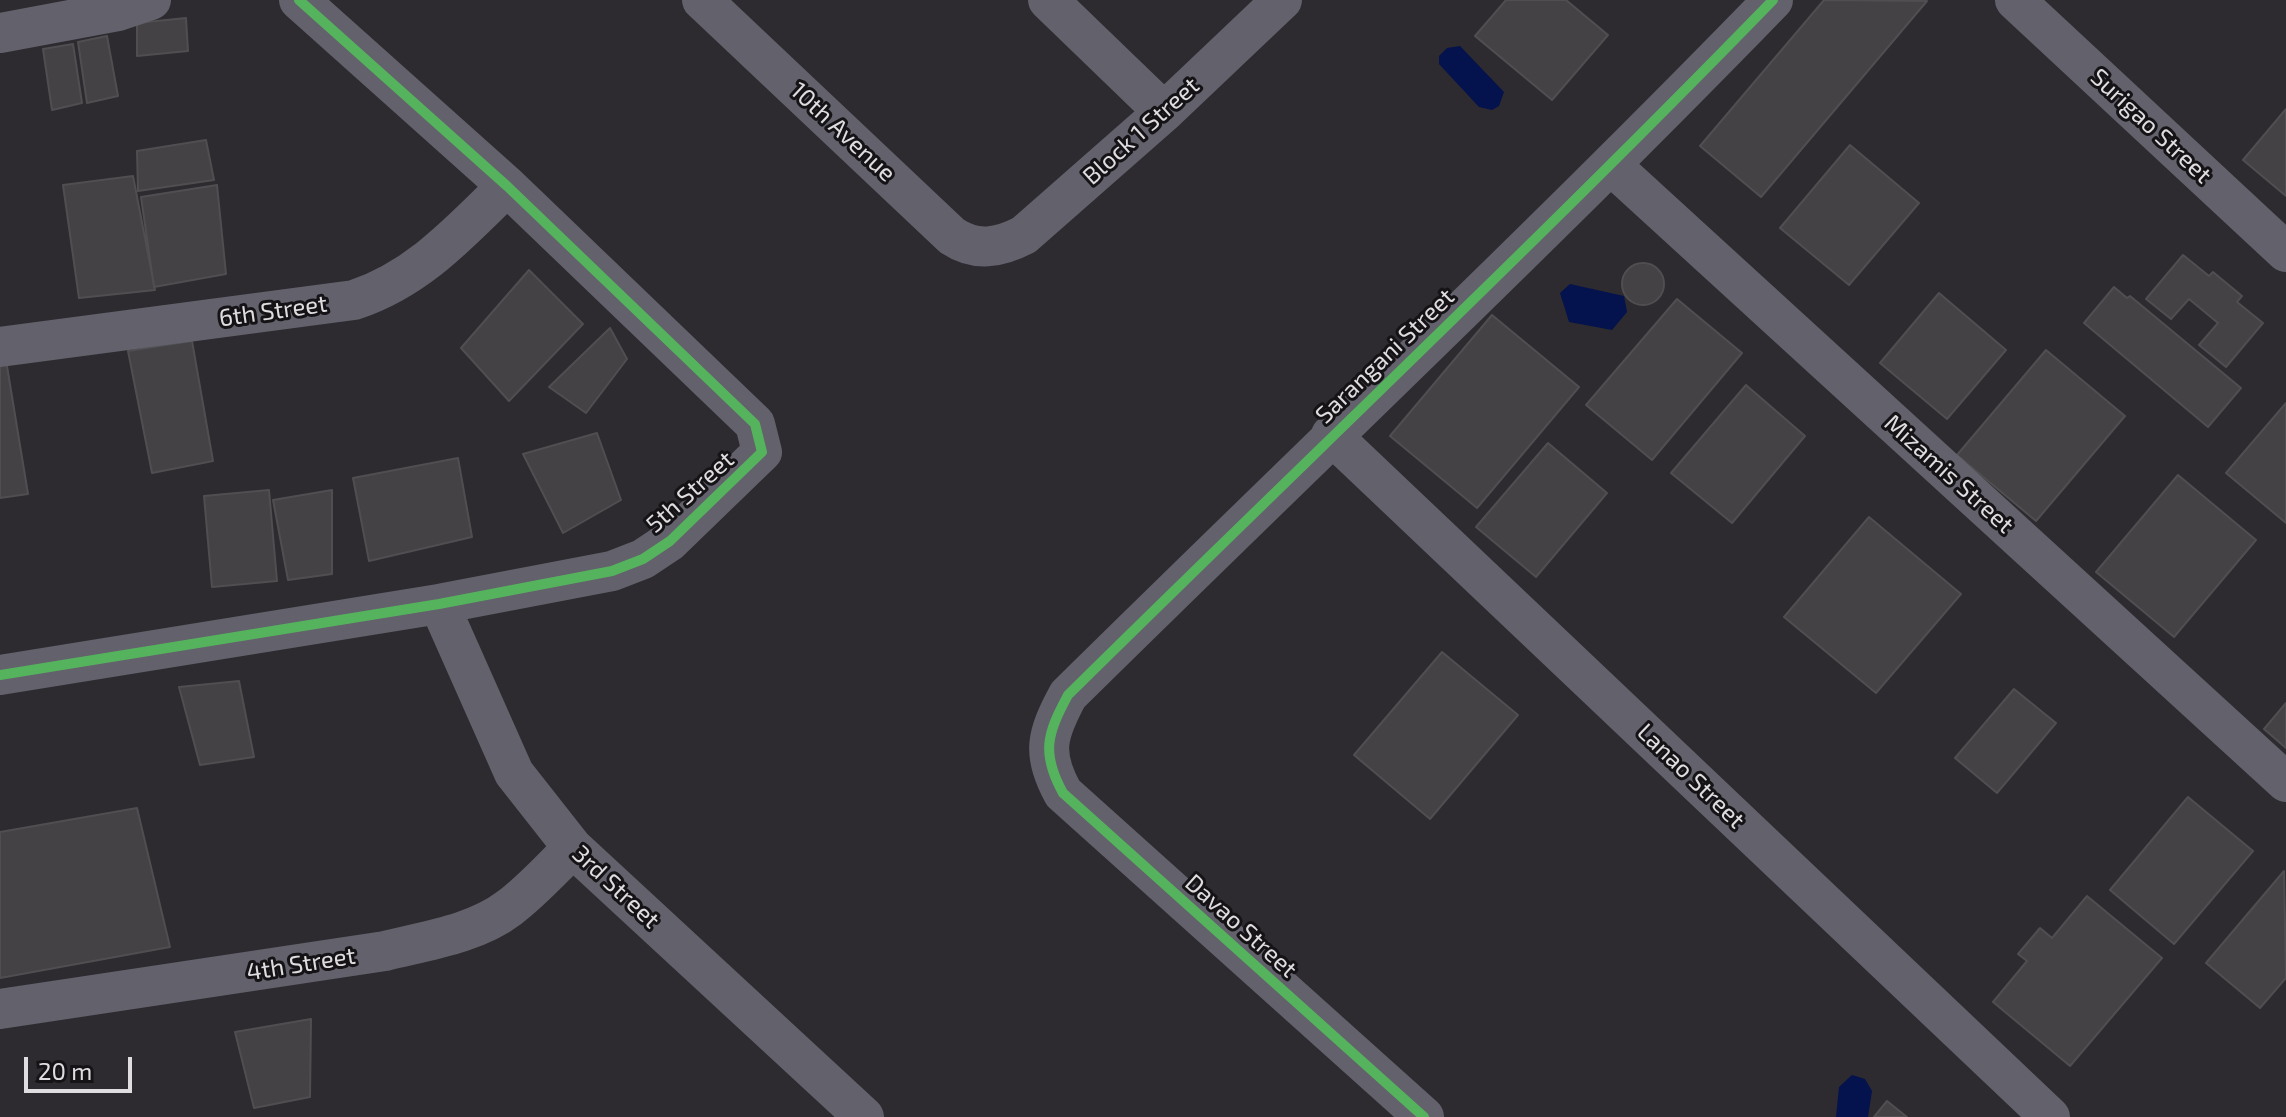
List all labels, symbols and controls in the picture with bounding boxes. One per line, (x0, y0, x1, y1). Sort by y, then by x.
street label: Surigao Street (2085, 63, 2217, 189)
street label: Block 1 Street (1077, 71, 1205, 191)
street label: 10th Avenue (785, 76, 901, 188)
street label: Sarangani Street (1310, 283, 1460, 429)
street label: 6th Street (217, 289, 329, 333)
street label: Mizamis Street (1879, 409, 2019, 539)
street label: 5th Street (640, 445, 740, 539)
street label: Lanao Street (1631, 718, 1751, 834)
street label: 3rd Street (566, 839, 666, 935)
street label: Davao Street (1179, 868, 1303, 984)
street label: 4th Street (244, 941, 358, 987)
scale bar (28, 1041, 136, 1091)
text: 20 m (38, 1056, 92, 1085)

